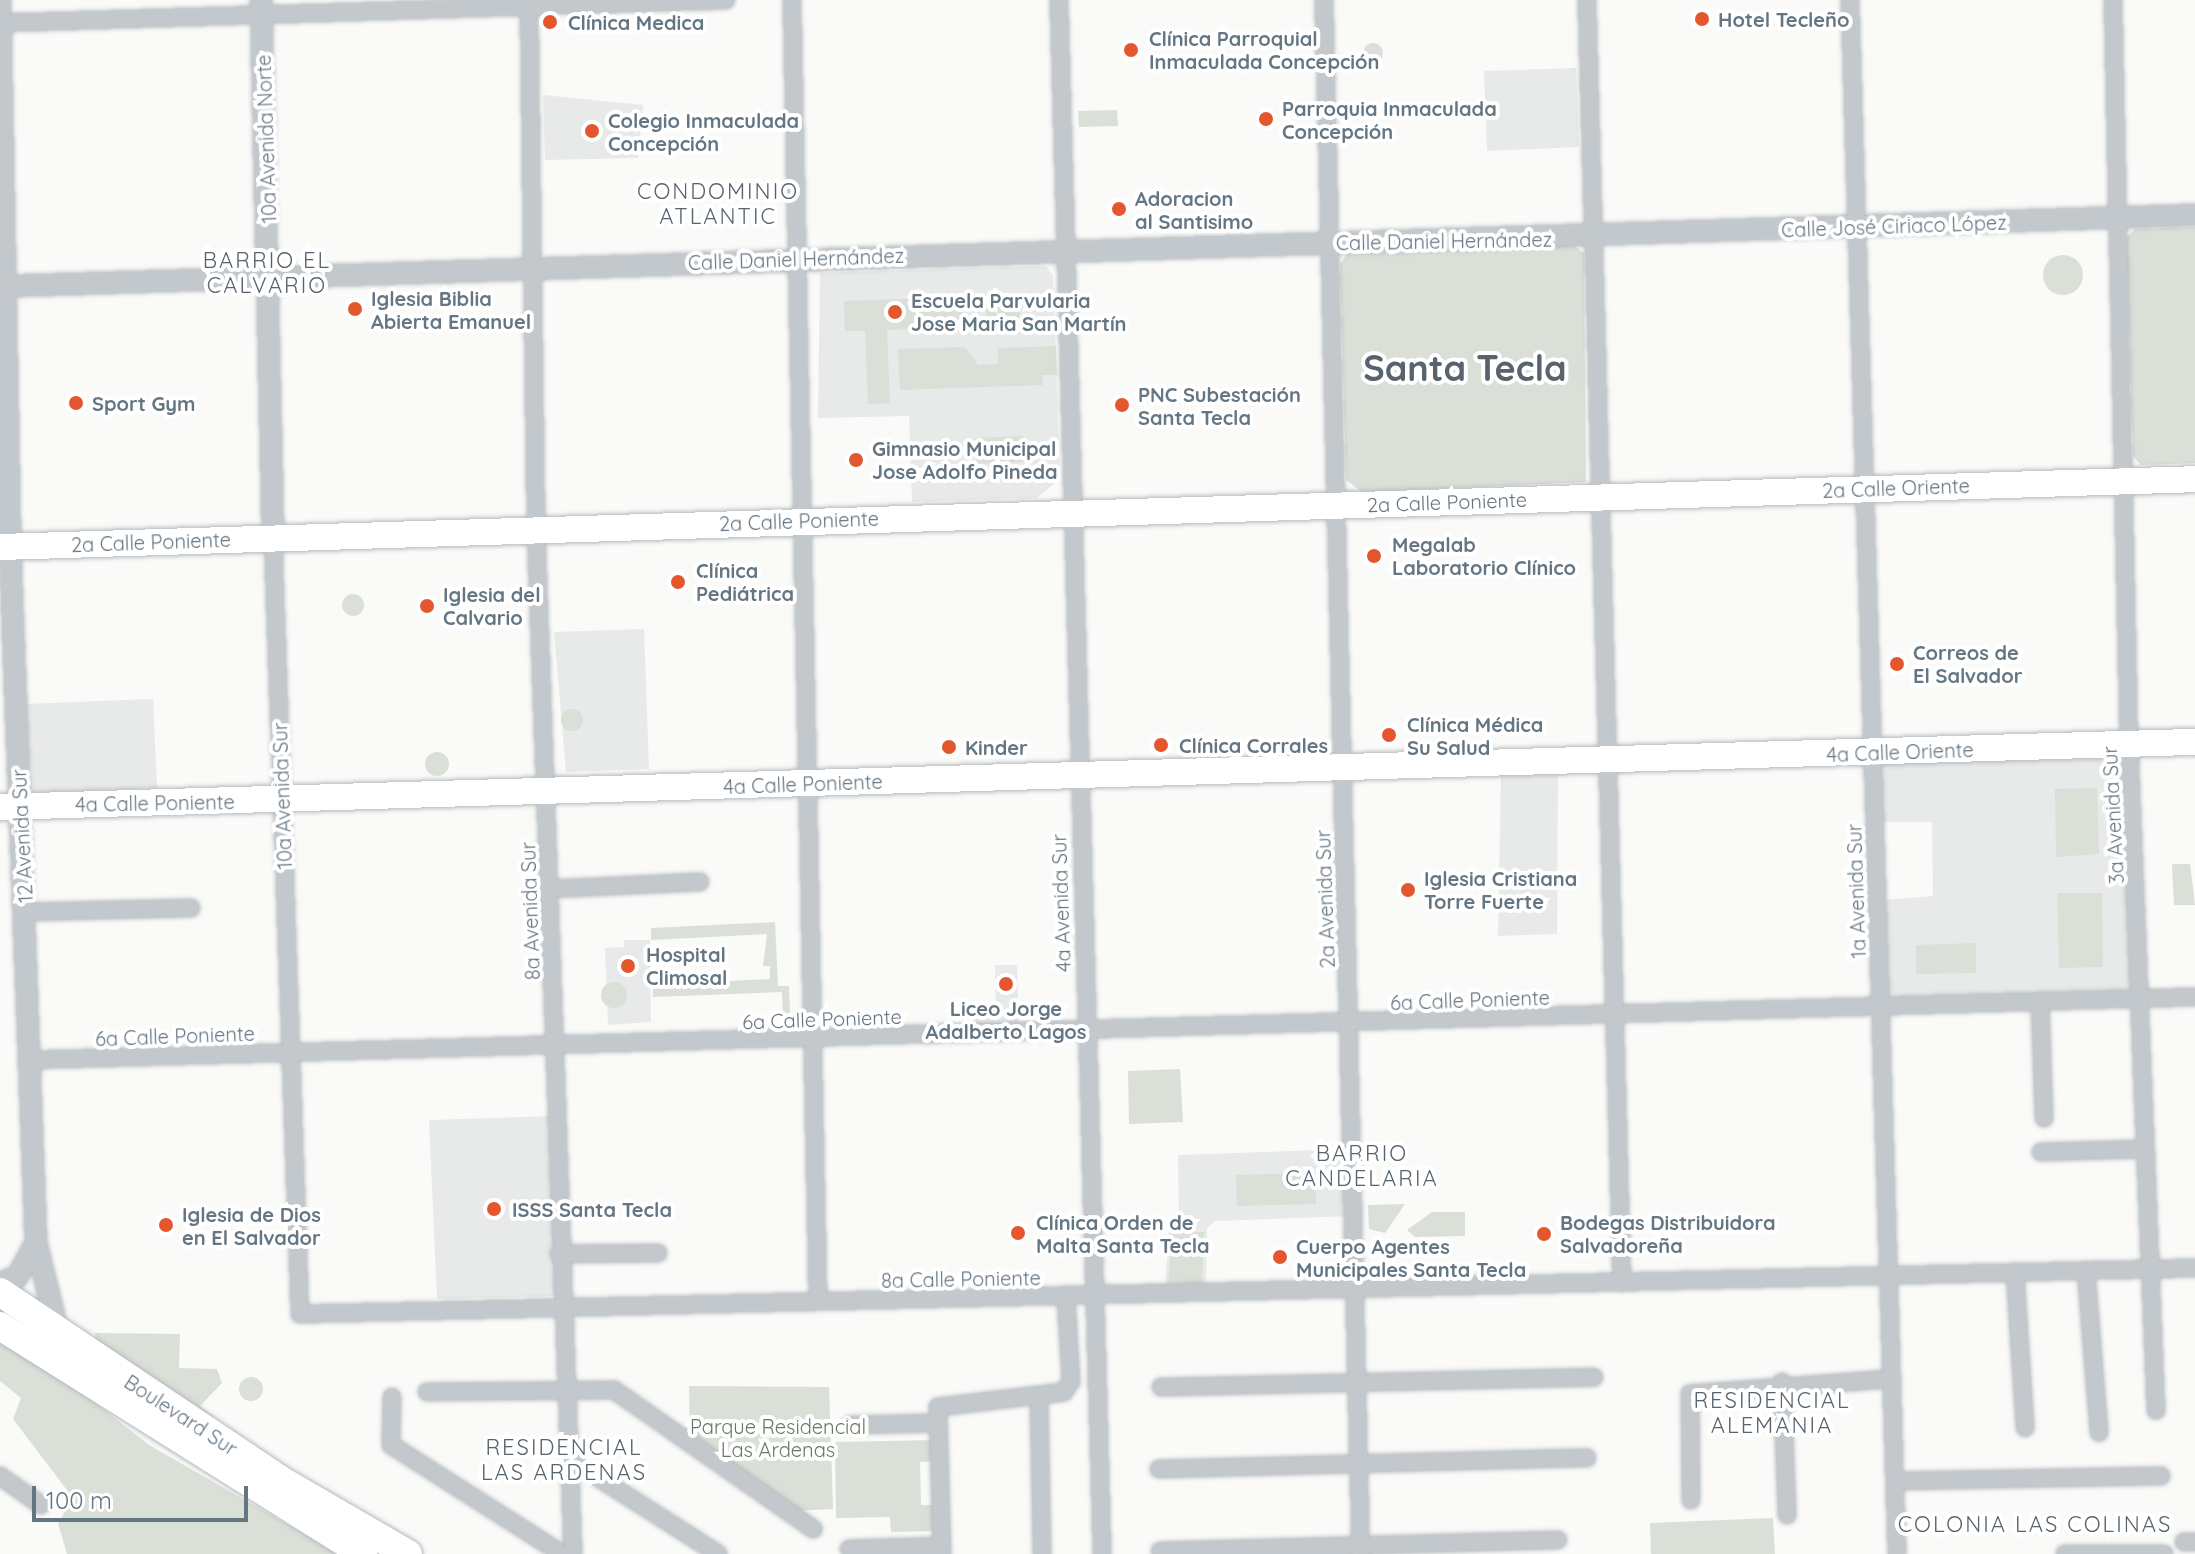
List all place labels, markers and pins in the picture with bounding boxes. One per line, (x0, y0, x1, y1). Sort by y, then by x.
place label: Hotel Tecleño (1718, 7, 1849, 31)
place label: Clínica Medica (568, 10, 704, 34)
marker: Hotel Tecleño (1693, 10, 1711, 28)
marker: Clínica Medica (539, 11, 561, 33)
place label: Clínica Parroquial Inmaculada Concepción (1149, 26, 1379, 73)
marker: Clínica Parroquial Inmaculada Concepción (1120, 39, 1142, 61)
place label: Parroquia Inmaculada Concepción (1282, 96, 1497, 143)
place label: Colegio Inmaculada Concepción (608, 108, 799, 155)
marker: Parroquia Inmaculada Concepción (1257, 110, 1275, 128)
marker: Colegio Inmaculada Concepción (583, 122, 601, 140)
place label: Adoracion al Santisimo (1135, 186, 1253, 233)
marker: Adoracion al Santisimo (1110, 200, 1128, 218)
place label: Iglesia Biblia Abierta Emanuel (371, 286, 531, 333)
place label: Escuela Parvularia Jose Maria San Martín (911, 288, 1127, 335)
marker: Iglesia Biblia Abierta Emanuel (346, 300, 364, 318)
marker: Escuela Parvularia Jose Maria San Martín (886, 303, 904, 321)
place label: PNC Subestación Santa Tecla (1138, 382, 1301, 429)
place label: Sport Gym (92, 391, 196, 415)
marker: Sport Gym (67, 394, 85, 412)
marker: PNC Subestación Santa Tecla (1113, 396, 1131, 414)
place label: Gimnasio Municipal Jose Adolfo Pineda (872, 436, 1058, 483)
marker: Gimnasio Municipal Jose Adolfo Pineda (847, 451, 865, 469)
place label: Megalab Laboratorio Clínico (1392, 532, 1576, 579)
marker: Megalab Laboratorio Clínico (1363, 545, 1385, 567)
place label: Clínica Pediátrica (696, 558, 794, 605)
marker: Clínica Pediátrica (667, 571, 689, 593)
place label: Iglesia del Calvario (443, 582, 541, 629)
marker: Iglesia del Calvario (418, 597, 436, 615)
place label: Correos de El Salvador (1913, 640, 2022, 687)
marker: Correos de El Salvador (1888, 655, 1906, 673)
place label: Clínica Médica Su Salud (1407, 712, 1543, 759)
marker: Clínica Médica Su Salud (1378, 724, 1400, 746)
place label: Clínica Corrales (1179, 733, 1328, 757)
marker: Clínica Corrales (1150, 734, 1172, 756)
place label: Kinder (965, 735, 1028, 759)
marker: Kinder (940, 738, 958, 756)
place label: Iglesia Cristiana Torre Fuerte (1424, 866, 1577, 913)
marker: Iglesia Cristiana Torre Fuerte (1399, 881, 1417, 899)
place label: Hospital Climosal (646, 942, 727, 989)
marker: Hospital Climosal (617, 955, 639, 977)
marker: Liceo Jorge Adalberto Lagos (997, 975, 1015, 993)
place label: Liceo Jorge Adalberto Lagos (926, 996, 1086, 1043)
place label: ISSS Santa Tecla (512, 1197, 672, 1221)
marker: ISSS Santa Tecla (483, 1198, 505, 1220)
place label: Iglesia de Dios en El Salvador (182, 1202, 321, 1249)
place label: Clínica Orden de Malta Santa Tecla (1036, 1210, 1210, 1257)
place label: Bodegas Distribuidora Salvadoreña (1560, 1210, 1776, 1257)
marker: Iglesia de Dios en El Salvador (157, 1216, 175, 1234)
marker: Clínica Orden de Malta Santa Tecla (1007, 1222, 1029, 1244)
marker: Bodegas Distribuidora Salvadoreña (1535, 1225, 1553, 1243)
place label: Cuerpo Agentes Municipales Santa Tecla (1296, 1234, 1526, 1281)
marker: Cuerpo Agentes Municipales Santa Tecla (1271, 1248, 1289, 1266)

